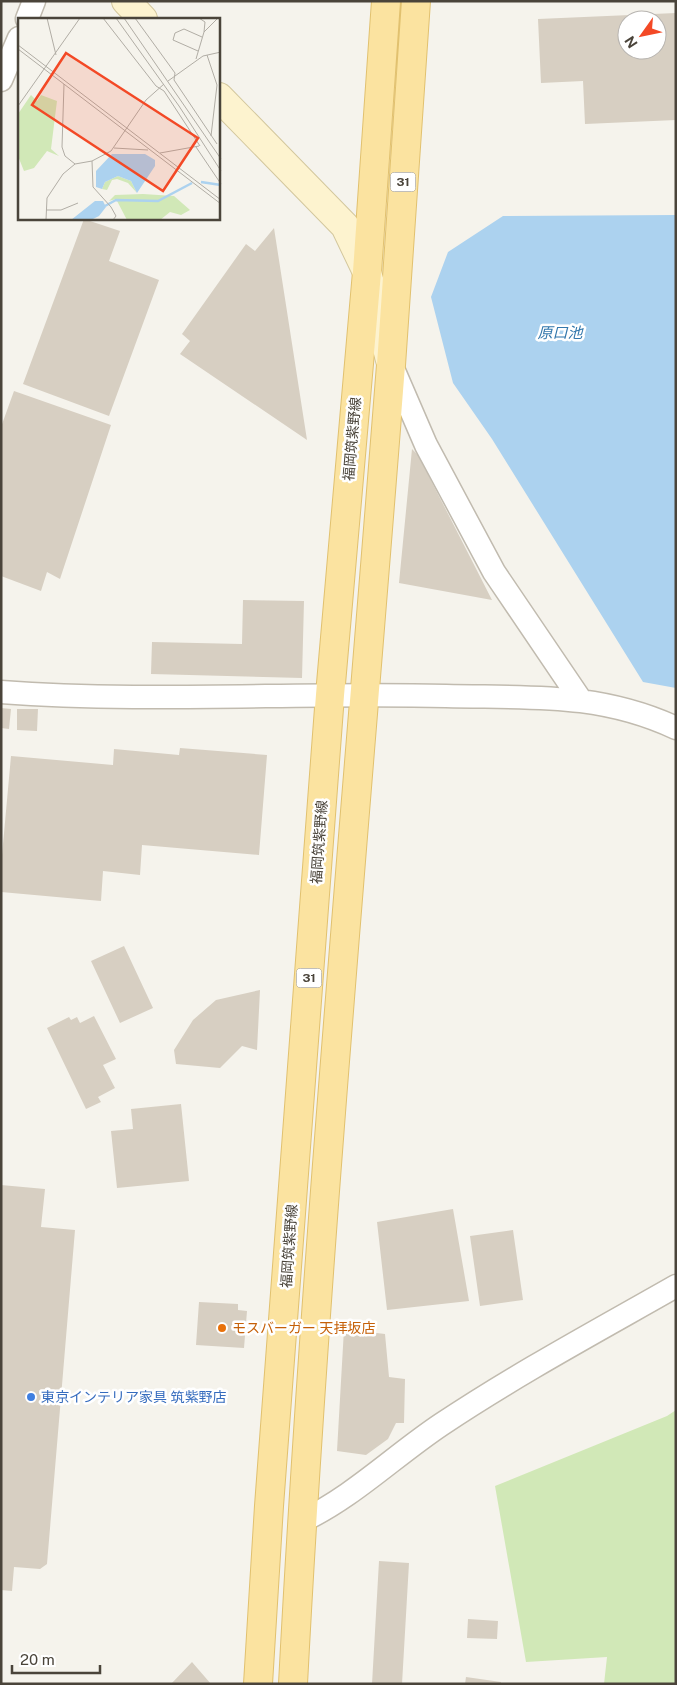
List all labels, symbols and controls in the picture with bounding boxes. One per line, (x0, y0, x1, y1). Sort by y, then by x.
north arrow (617, 10, 667, 60)
inset map (18, 18, 220, 220)
text: N (621, 33, 641, 51)
road number: 31 (390, 172, 416, 192)
water label: 原口池 (537, 324, 584, 341)
street label: 福岡筑紫野線 (340, 396, 364, 482)
street label: 福岡筑紫野線 (308, 800, 330, 884)
road number: 31 (296, 968, 322, 988)
street label: 福岡筑紫野線 (278, 1204, 300, 1288)
place label: モスバーガー 天拝坂店 (232, 1320, 375, 1336)
marker: モスバーガー 天拝坂店 (216, 1322, 228, 1334)
place label: 東京インテリア家具 筑紫野店 (41, 1389, 226, 1405)
marker: 東京インテリア家具 筑紫野店 (25, 1391, 37, 1403)
scale bar (12, 1642, 100, 1674)
text: 20 m (20, 1651, 55, 1668)

